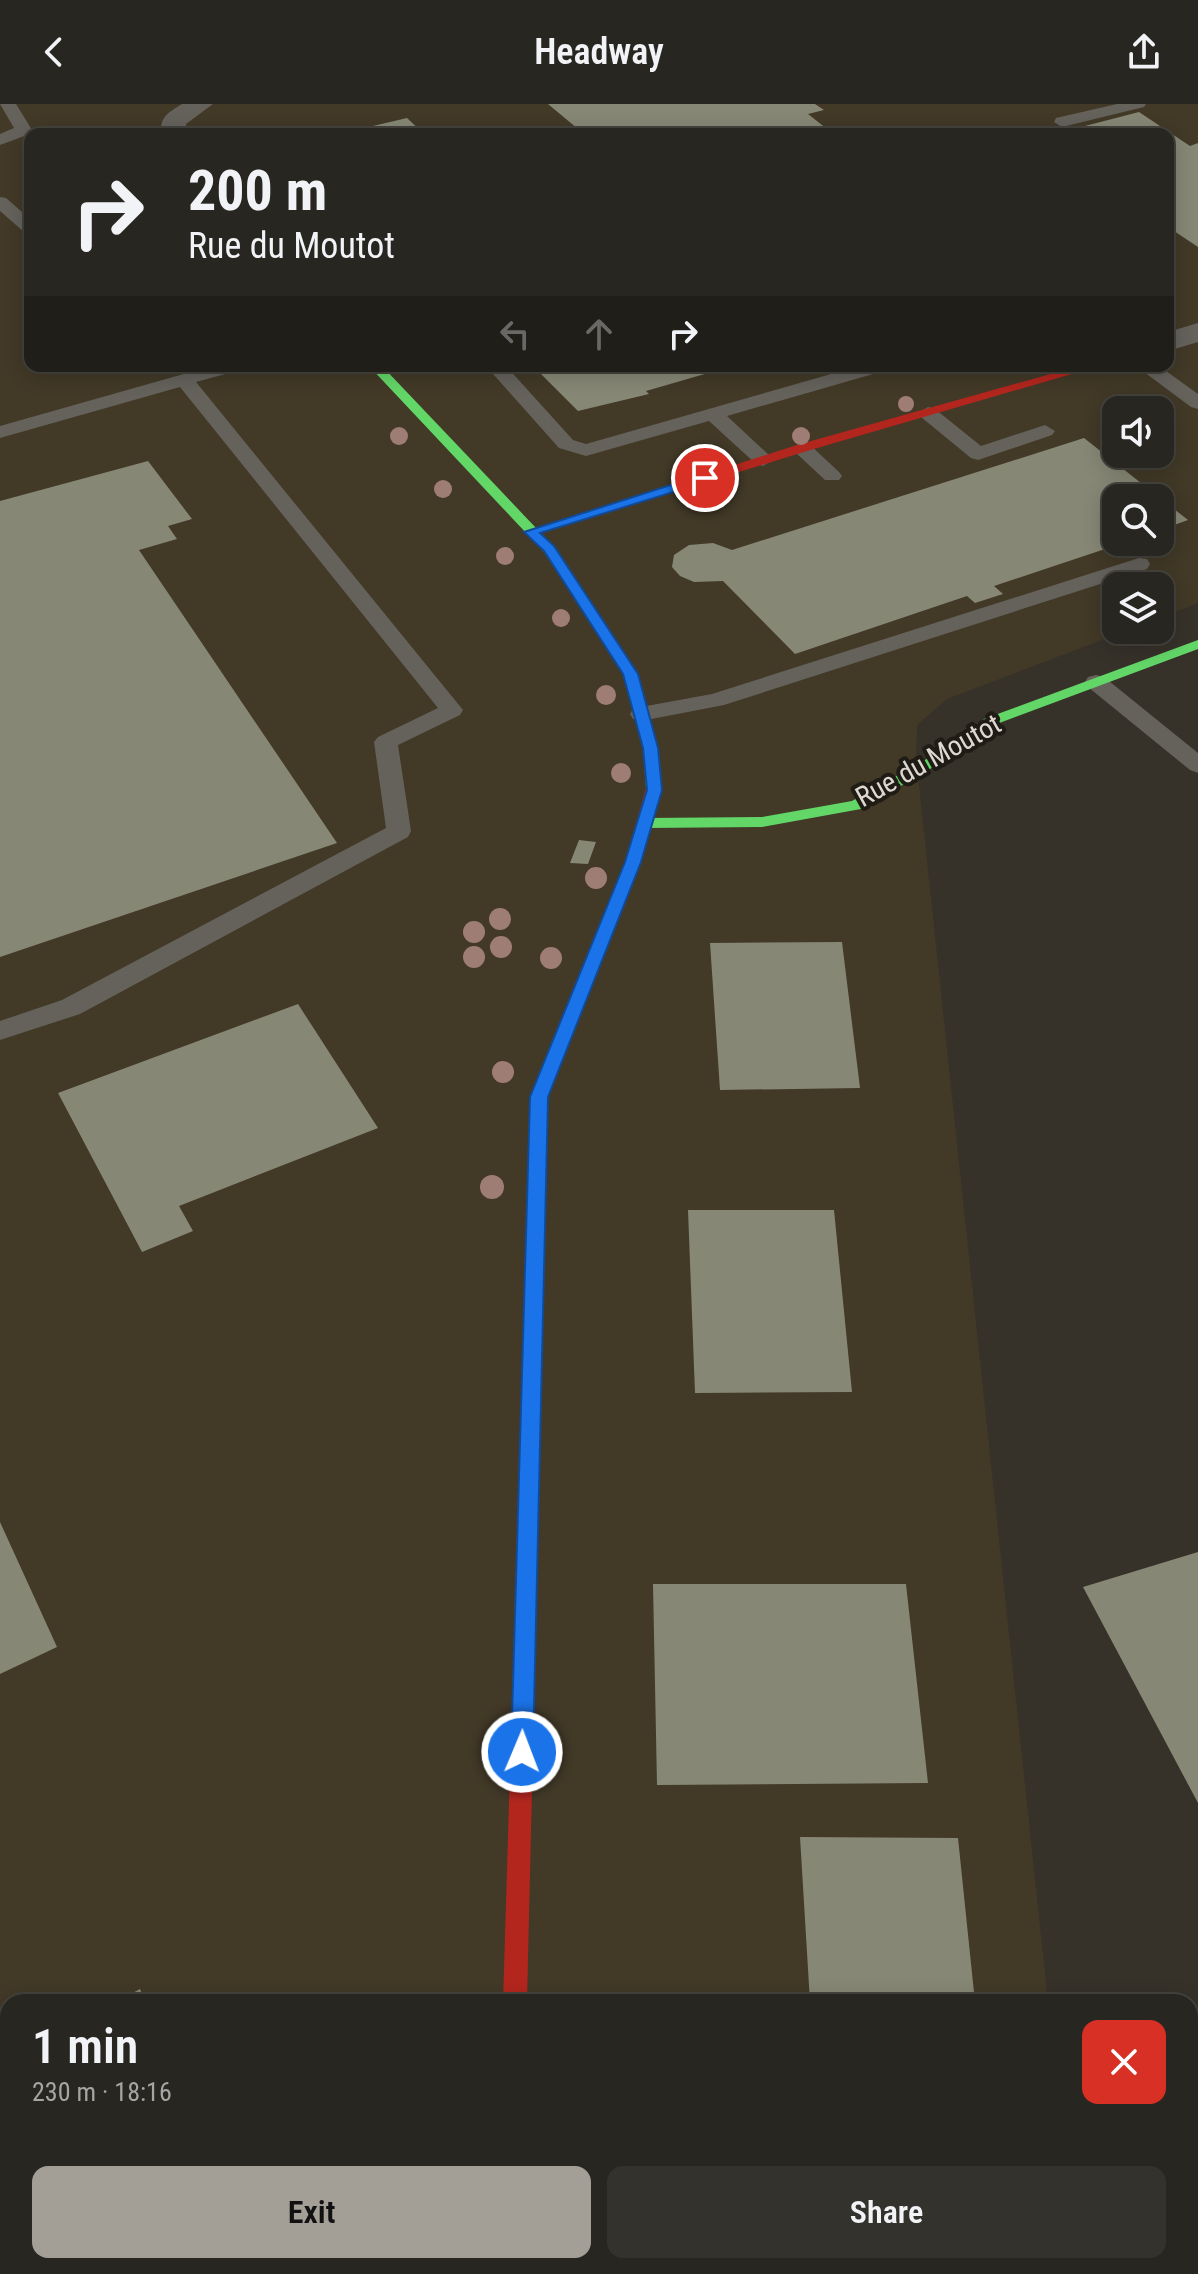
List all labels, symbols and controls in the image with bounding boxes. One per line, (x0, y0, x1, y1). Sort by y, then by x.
icon: back (32, 30, 76, 74)
icon: share (1122, 30, 1166, 74)
text: Headway (534, 31, 664, 73)
text: 200 m (188, 158, 327, 224)
icon: right (56, 160, 160, 264)
text: Rue du Moutot (188, 225, 395, 267)
icon: left (493, 312, 537, 356)
icon: ahead (577, 312, 621, 356)
icon: right (661, 312, 705, 356)
map controls (1102, 396, 1174, 644)
button: sound (1102, 396, 1174, 468)
pin (671, 444, 739, 512)
icon: arrive (683, 456, 727, 500)
button: search (1102, 484, 1174, 556)
button: layers (1102, 572, 1174, 644)
street label: Rue du Moutot (850, 707, 1007, 814)
position arrow (480, 1710, 564, 1794)
text: 1 min (32, 2018, 138, 2075)
button: close (1082, 2020, 1166, 2104)
text: 230 m · 18:16 (32, 2077, 172, 2107)
button: Exit (32, 2166, 591, 2258)
button: Share (607, 2166, 1166, 2258)

